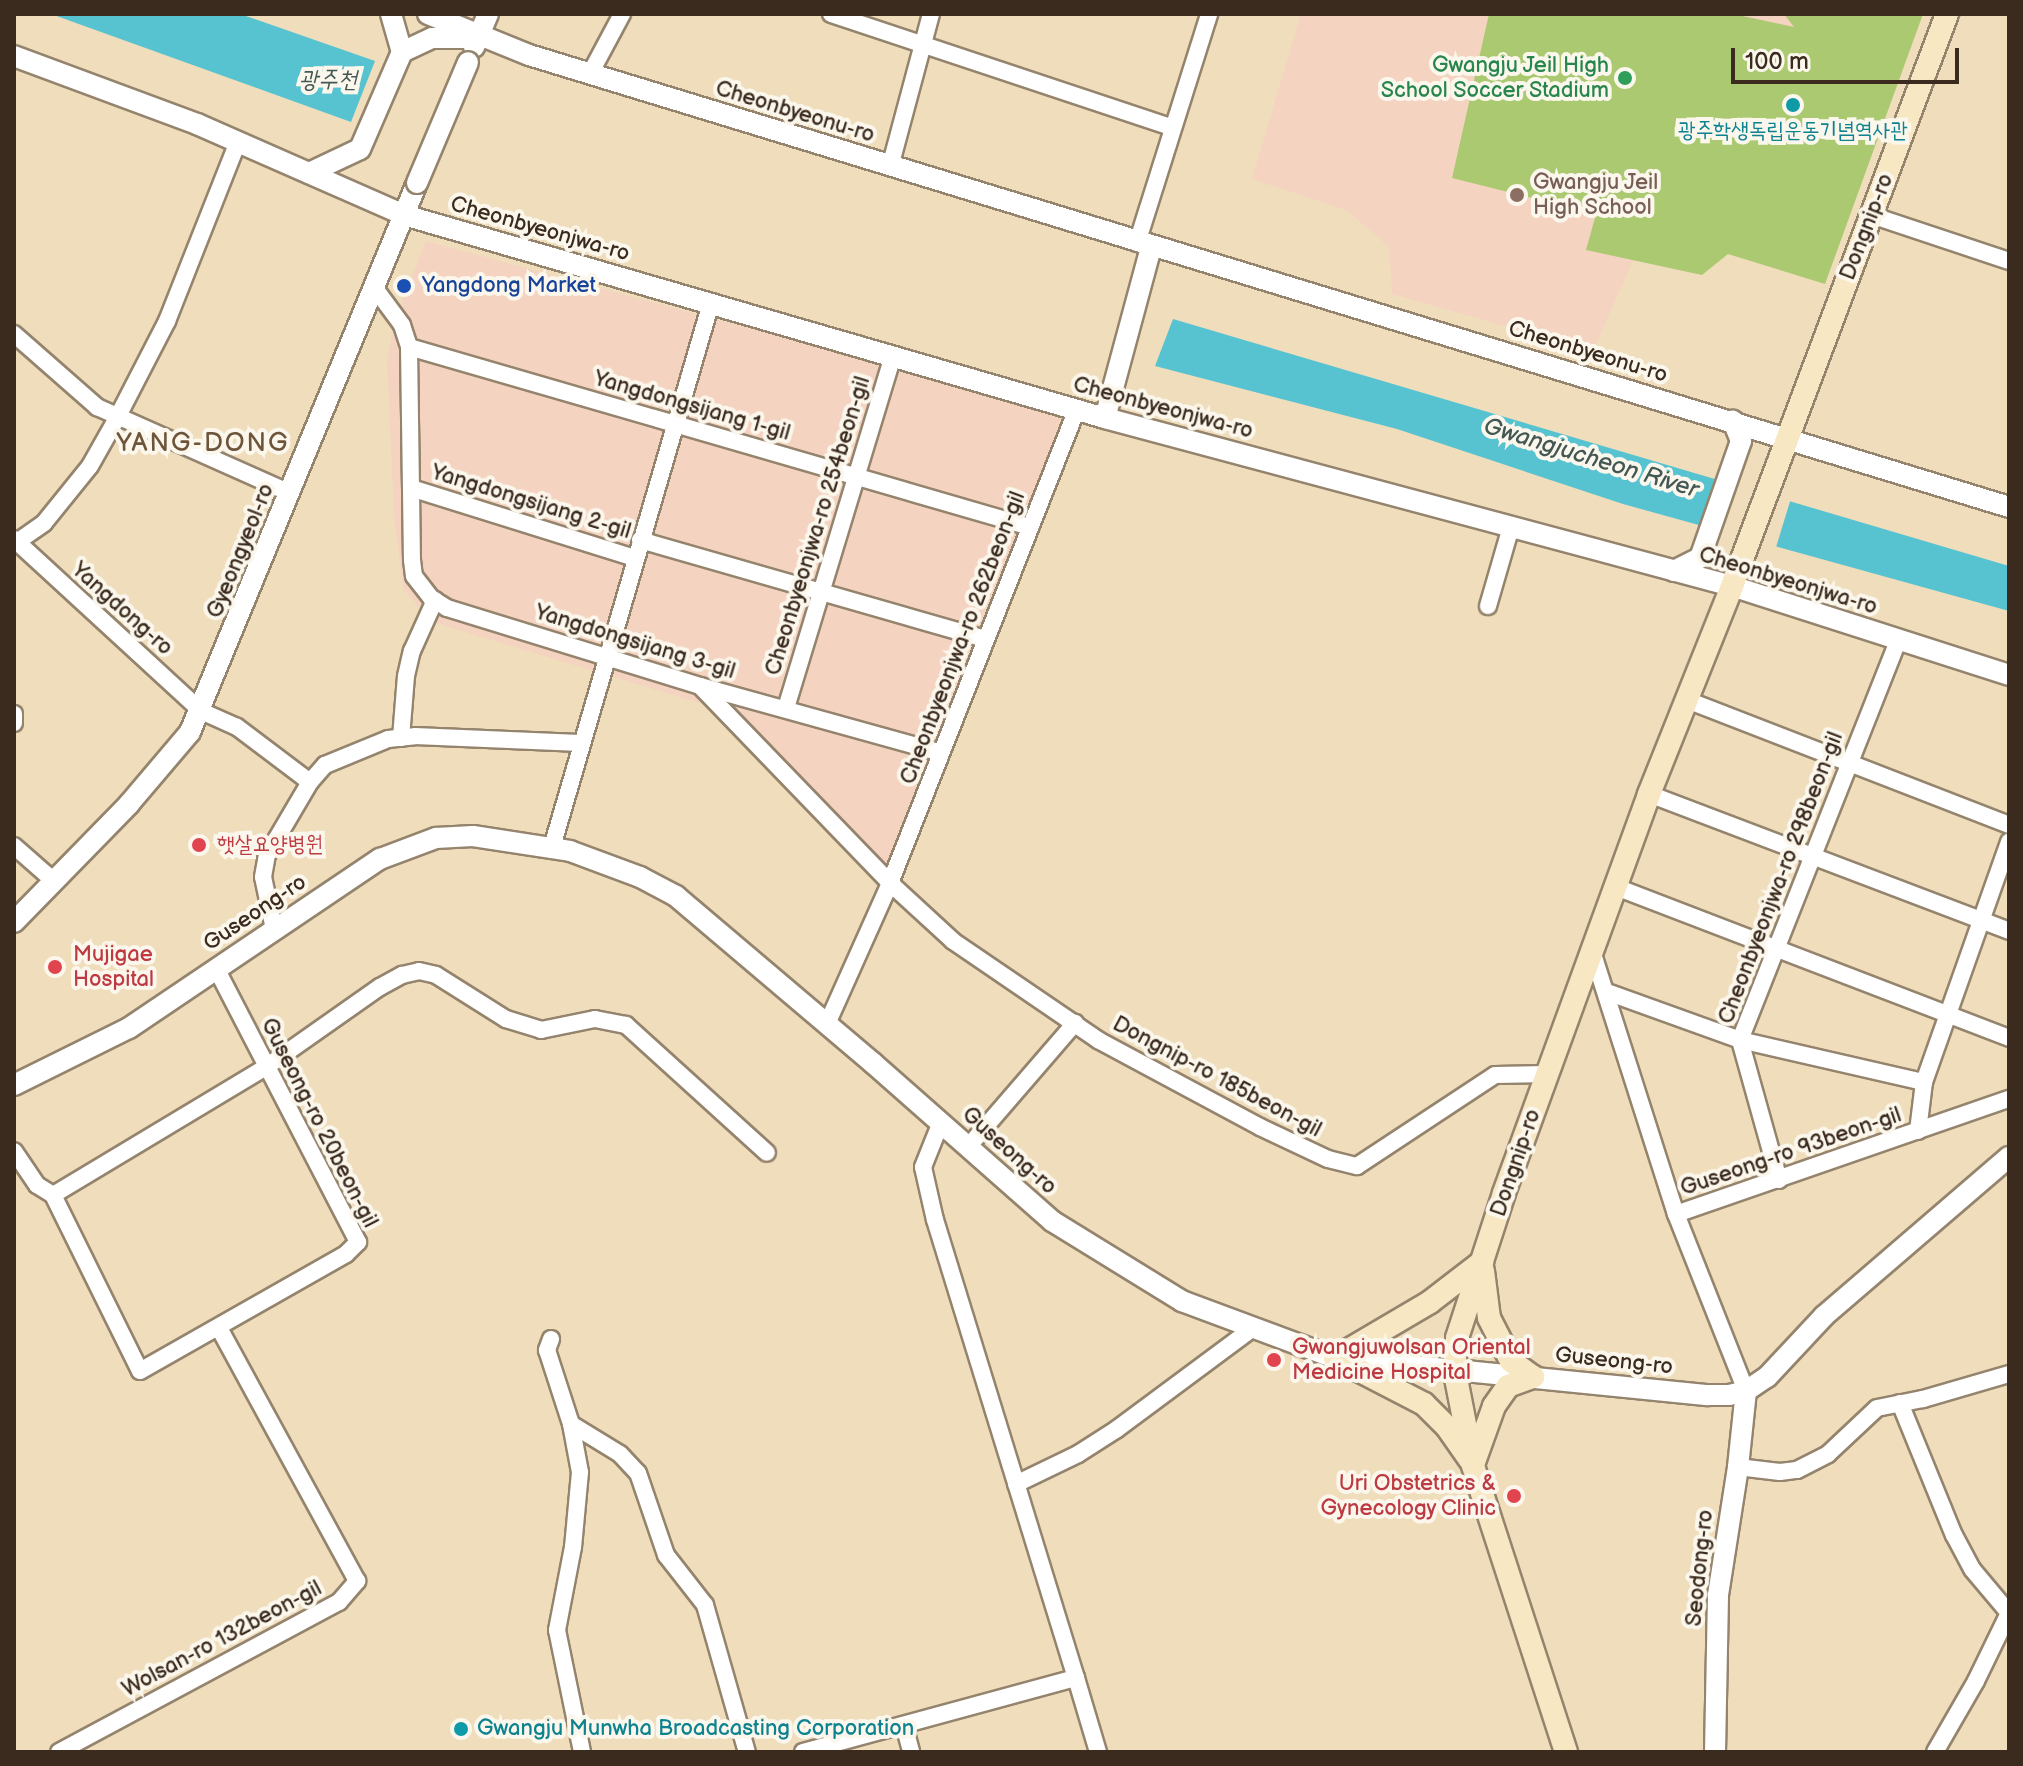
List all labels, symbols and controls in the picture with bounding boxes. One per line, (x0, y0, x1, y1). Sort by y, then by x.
scale bar (1735, 32, 1963, 82)
text: 100 m (1745, 47, 1809, 76)
place label: Gwangju Jeil High School Soccer Stadium (1380, 52, 1609, 104)
water label: 광주천 (299, 66, 357, 94)
marker: Gwangju Jeil High School Soccer Stadium (1616, 69, 1634, 87)
street label: Cheonbyeonu-ro (712, 75, 878, 149)
marker: 광주학생독립운동기념역사관 (1784, 96, 1802, 114)
place label: 광주학생독립운동기념역사관 (1678, 118, 1908, 144)
place label: Gwangju Jeil High School (1533, 169, 1659, 220)
street label: Dongnip-ro (1835, 170, 1899, 284)
marker: Gwangju Jeil High School (1508, 186, 1526, 204)
street label: Cheonbyeonjwa-ro (447, 191, 633, 267)
place label: Yangdong Market (422, 273, 596, 299)
marker: Yangdong Market (393, 275, 415, 297)
street label: Cheonbyeonu-ro (1505, 315, 1671, 389)
street label: Yangdongsijang 1-gil (591, 365, 793, 447)
street label: Cheonbyeonjwa-ro (1070, 371, 1256, 445)
street label: Cheonbyeonjwa-ro 254beon-gil (760, 373, 876, 679)
water label: Gwangjucheon River (1480, 412, 1702, 504)
district label: YANG-DONG (116, 428, 290, 460)
street label: Yangdongsijang 2-gil (428, 459, 634, 545)
street label: Gyeongyeol-ro (202, 480, 280, 622)
street label: Cheonbyeonjwa-ro 262beon-gil (895, 488, 1031, 788)
street label: Cheonbyeonjwa-ro (1696, 541, 1880, 621)
street label: Yangdong-ro (66, 557, 178, 661)
street label: Yangdongsijang 3-gil (532, 599, 738, 685)
street label: Cheonbyeonjwa-ro 298beon-gil (1713, 728, 1849, 1028)
place label: 햇살요양병원 (217, 832, 323, 858)
marker: 햇살요양병원 (188, 834, 210, 856)
street label: Guseong-ro (199, 869, 311, 957)
place label: Mujigae Hospital (73, 941, 154, 992)
marker: Mujigae Hospital (44, 956, 66, 978)
street label: Dongnip-ro 185beon-gil (1108, 1011, 1326, 1143)
street label: Guseong-ro 20beon-gil (255, 1014, 383, 1232)
street label: Guseong-ro (956, 1102, 1062, 1200)
street label: Guseong-ro 93beon-gil (1677, 1102, 1905, 1202)
street label: Dongnip-ro (1485, 1106, 1547, 1220)
place label: Gwangjuwolsan Oriental Medicine Hospital (1292, 1334, 1531, 1386)
street label: Guseong-ro (1554, 1342, 1674, 1380)
marker: Gwangjuwolsan Oriental Medicine Hospital (1263, 1349, 1285, 1371)
place label: Uri Obstetrics & Gynecology Clinic (1319, 1470, 1496, 1522)
marker: Uri Obstetrics & Gynecology Clinic (1503, 1485, 1525, 1507)
street label: Seodong-ro (1681, 1508, 1719, 1628)
street label: Wolsan-ro 132beon-gil (118, 1575, 326, 1703)
place label: Gwangju Munwha Broadcasting Corporation (477, 1716, 914, 1742)
marker: Gwangju Munwha Broadcasting Corporation (452, 1720, 470, 1738)

